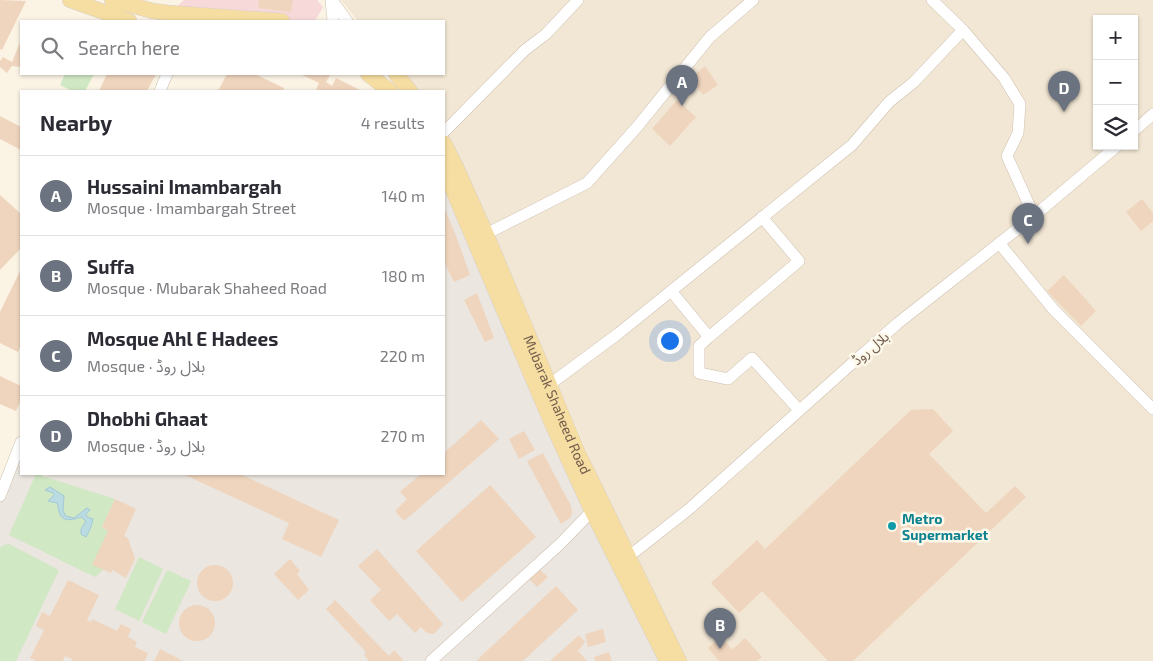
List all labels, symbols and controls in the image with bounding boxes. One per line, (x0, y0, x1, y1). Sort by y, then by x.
map controls (1093, 15, 1138, 150)
button: + (1093, 15, 1138, 60)
search box (20, 20, 445, 75)
icon: search (38, 34, 66, 62)
text: Search here (78, 36, 180, 59)
button: − (1093, 60, 1138, 105)
pin: A (666, 65, 698, 106)
pin: D (1048, 71, 1080, 112)
button: layers (1093, 105, 1138, 150)
text: Nearby (40, 110, 112, 135)
text: 4 results (361, 113, 425, 132)
text: Hussaini Imambargah (87, 175, 282, 198)
text: A (51, 186, 61, 205)
text: 140 m (382, 186, 425, 205)
text: Mosque · Imambargah Street (87, 198, 296, 217)
pin: C (1012, 203, 1044, 244)
text: Suffa (87, 255, 135, 278)
text: B (51, 266, 61, 285)
text: 180 m (382, 266, 425, 285)
text: Mosque · Mubarak Shaheed Road (87, 278, 327, 297)
text: Mosque Ahl E Hadees (87, 327, 278, 350)
street label: بلال روڈ (848, 327, 893, 369)
your location (657, 328, 683, 354)
street label: Mubarak Shaheed Road (521, 332, 595, 477)
text: C (51, 346, 61, 365)
text: 220 m (380, 346, 425, 365)
text: Mosque · بلال روڈ (87, 356, 205, 375)
text: Dhobhi Ghaat (87, 407, 208, 430)
text: D (51, 426, 61, 445)
text: 270 m (381, 426, 425, 445)
text: Mosque · بلال روڈ (87, 436, 205, 455)
place label: Metro Supermarket (902, 510, 989, 543)
marker: Metro Supermarket (886, 520, 898, 532)
pin: B (704, 608, 736, 649)

